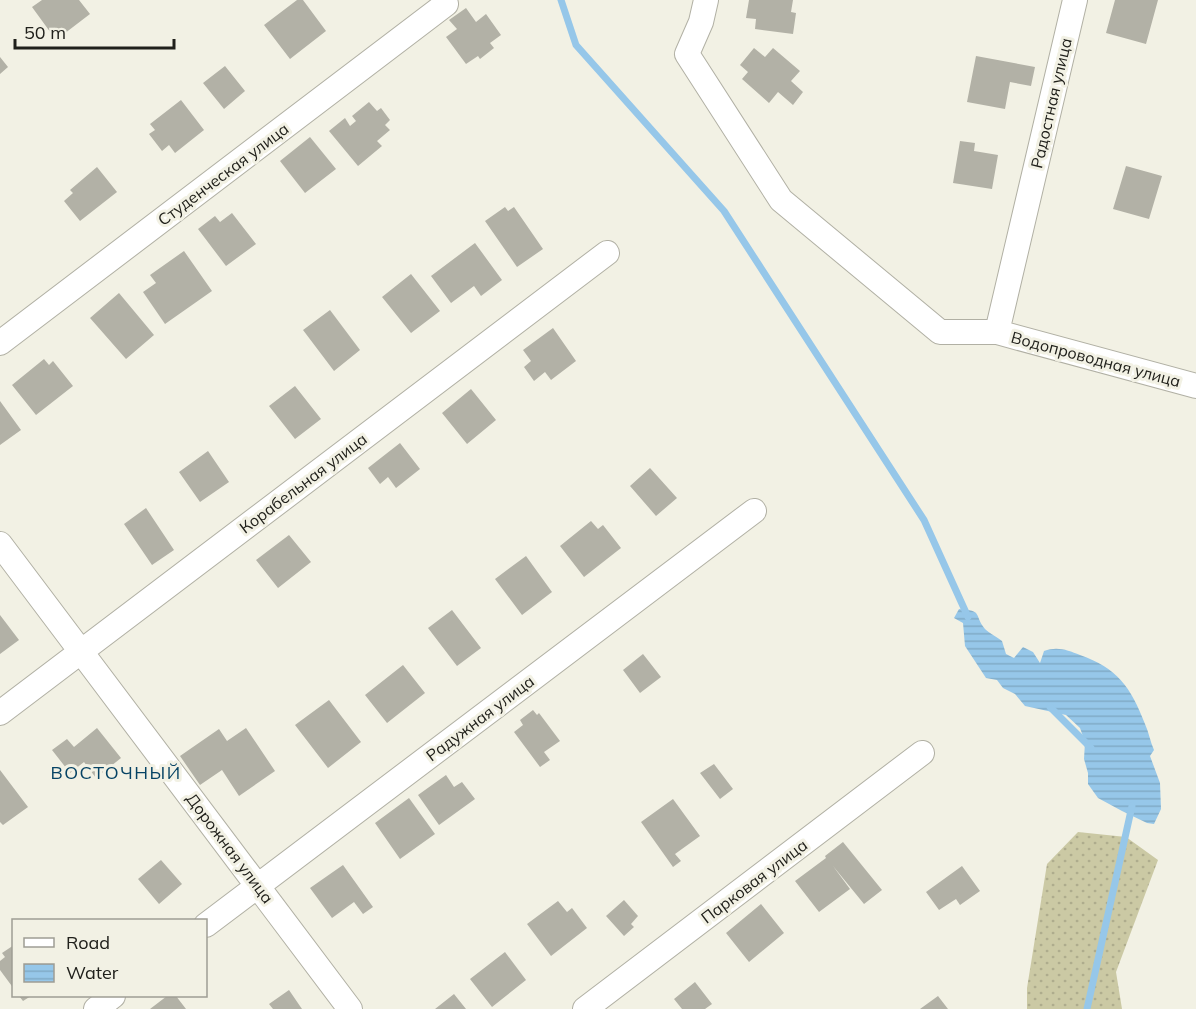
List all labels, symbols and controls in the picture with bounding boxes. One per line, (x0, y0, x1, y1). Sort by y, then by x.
scale bar (15, 12, 174, 50)
text: 50 m (24, 21, 66, 44)
street label: Радостная улица (1026, 36, 1076, 170)
street label: Студенческая улица (154, 118, 292, 230)
street label: Водопроводная улица (1009, 327, 1183, 391)
street label: Корабельная улица (235, 429, 371, 537)
street label: Радужная улица (422, 671, 538, 765)
district label: ВОСТОЧНЫЙ (50, 761, 182, 784)
street label: Дорожная улица (182, 789, 278, 907)
street label: Парковая улица (697, 835, 811, 927)
legend (12, 919, 207, 997)
text: Road (66, 931, 110, 954)
text: Water (66, 961, 119, 984)

